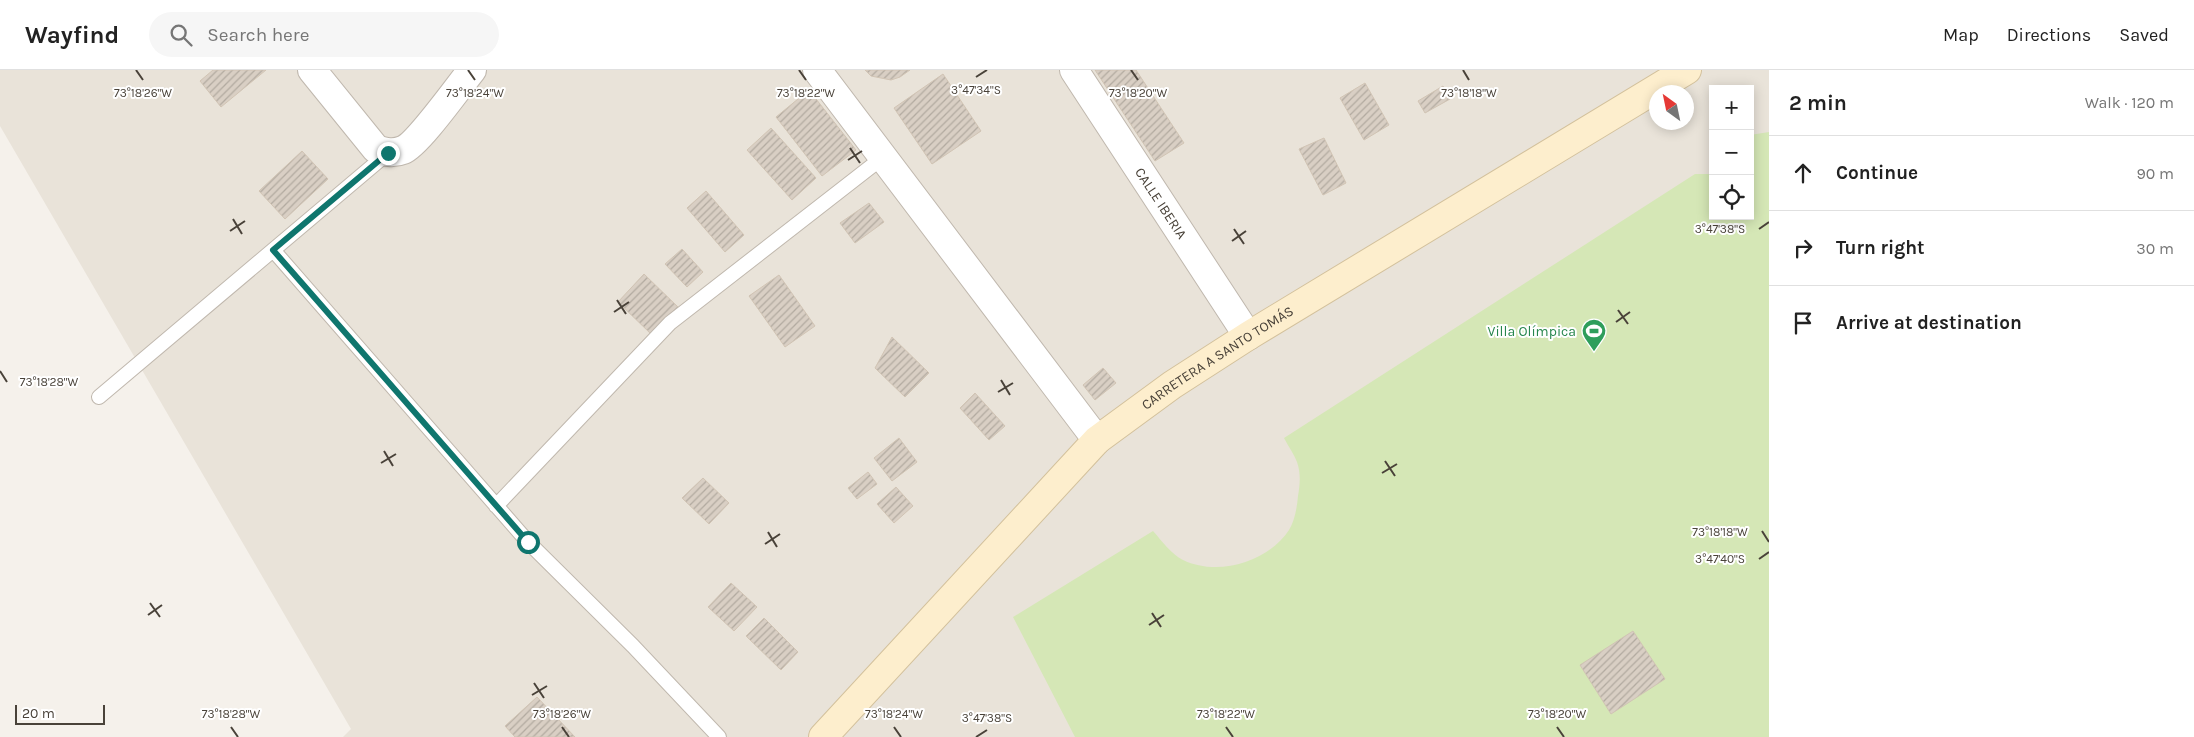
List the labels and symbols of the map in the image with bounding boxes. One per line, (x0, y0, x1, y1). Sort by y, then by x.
text: 3°47'34"S (951, 83, 1001, 97)
north arrow (1649, 85, 1694, 130)
text: 73°18'26"W (114, 86, 172, 100)
text: 73°18'24"W (446, 86, 504, 100)
text: 73°18'22"W (777, 86, 835, 100)
text: 73°18'20"W (1109, 86, 1167, 100)
text: 73°18'18"W (1441, 86, 1497, 100)
route end (377, 142, 400, 165)
street label: CALLE IBERIA (1131, 164, 1191, 242)
text: 3°47'38"S (1695, 222, 1745, 236)
street label: CARRETERA A SANTO TOMÁS (1138, 302, 1296, 413)
sports icon: Villa Olímpica (1581, 318, 1607, 352)
place label: Villa Olímpica (1488, 323, 1576, 340)
text: 73°18'28"W (20, 375, 79, 389)
text: 73°18'18"W (1692, 525, 1748, 539)
route start (517, 531, 540, 554)
text: 3°47'40"S (1695, 552, 1745, 566)
scale bar (15, 702, 105, 725)
text: 73°18'28"W (202, 707, 261, 721)
text: 73°18'26"W (533, 707, 591, 721)
text: 73°18'24"W (865, 707, 923, 721)
text: 73°18'22"W (1197, 707, 1255, 721)
text: 73°18'20"W (1528, 707, 1586, 721)
text: 3°47'38"S (962, 711, 1012, 725)

